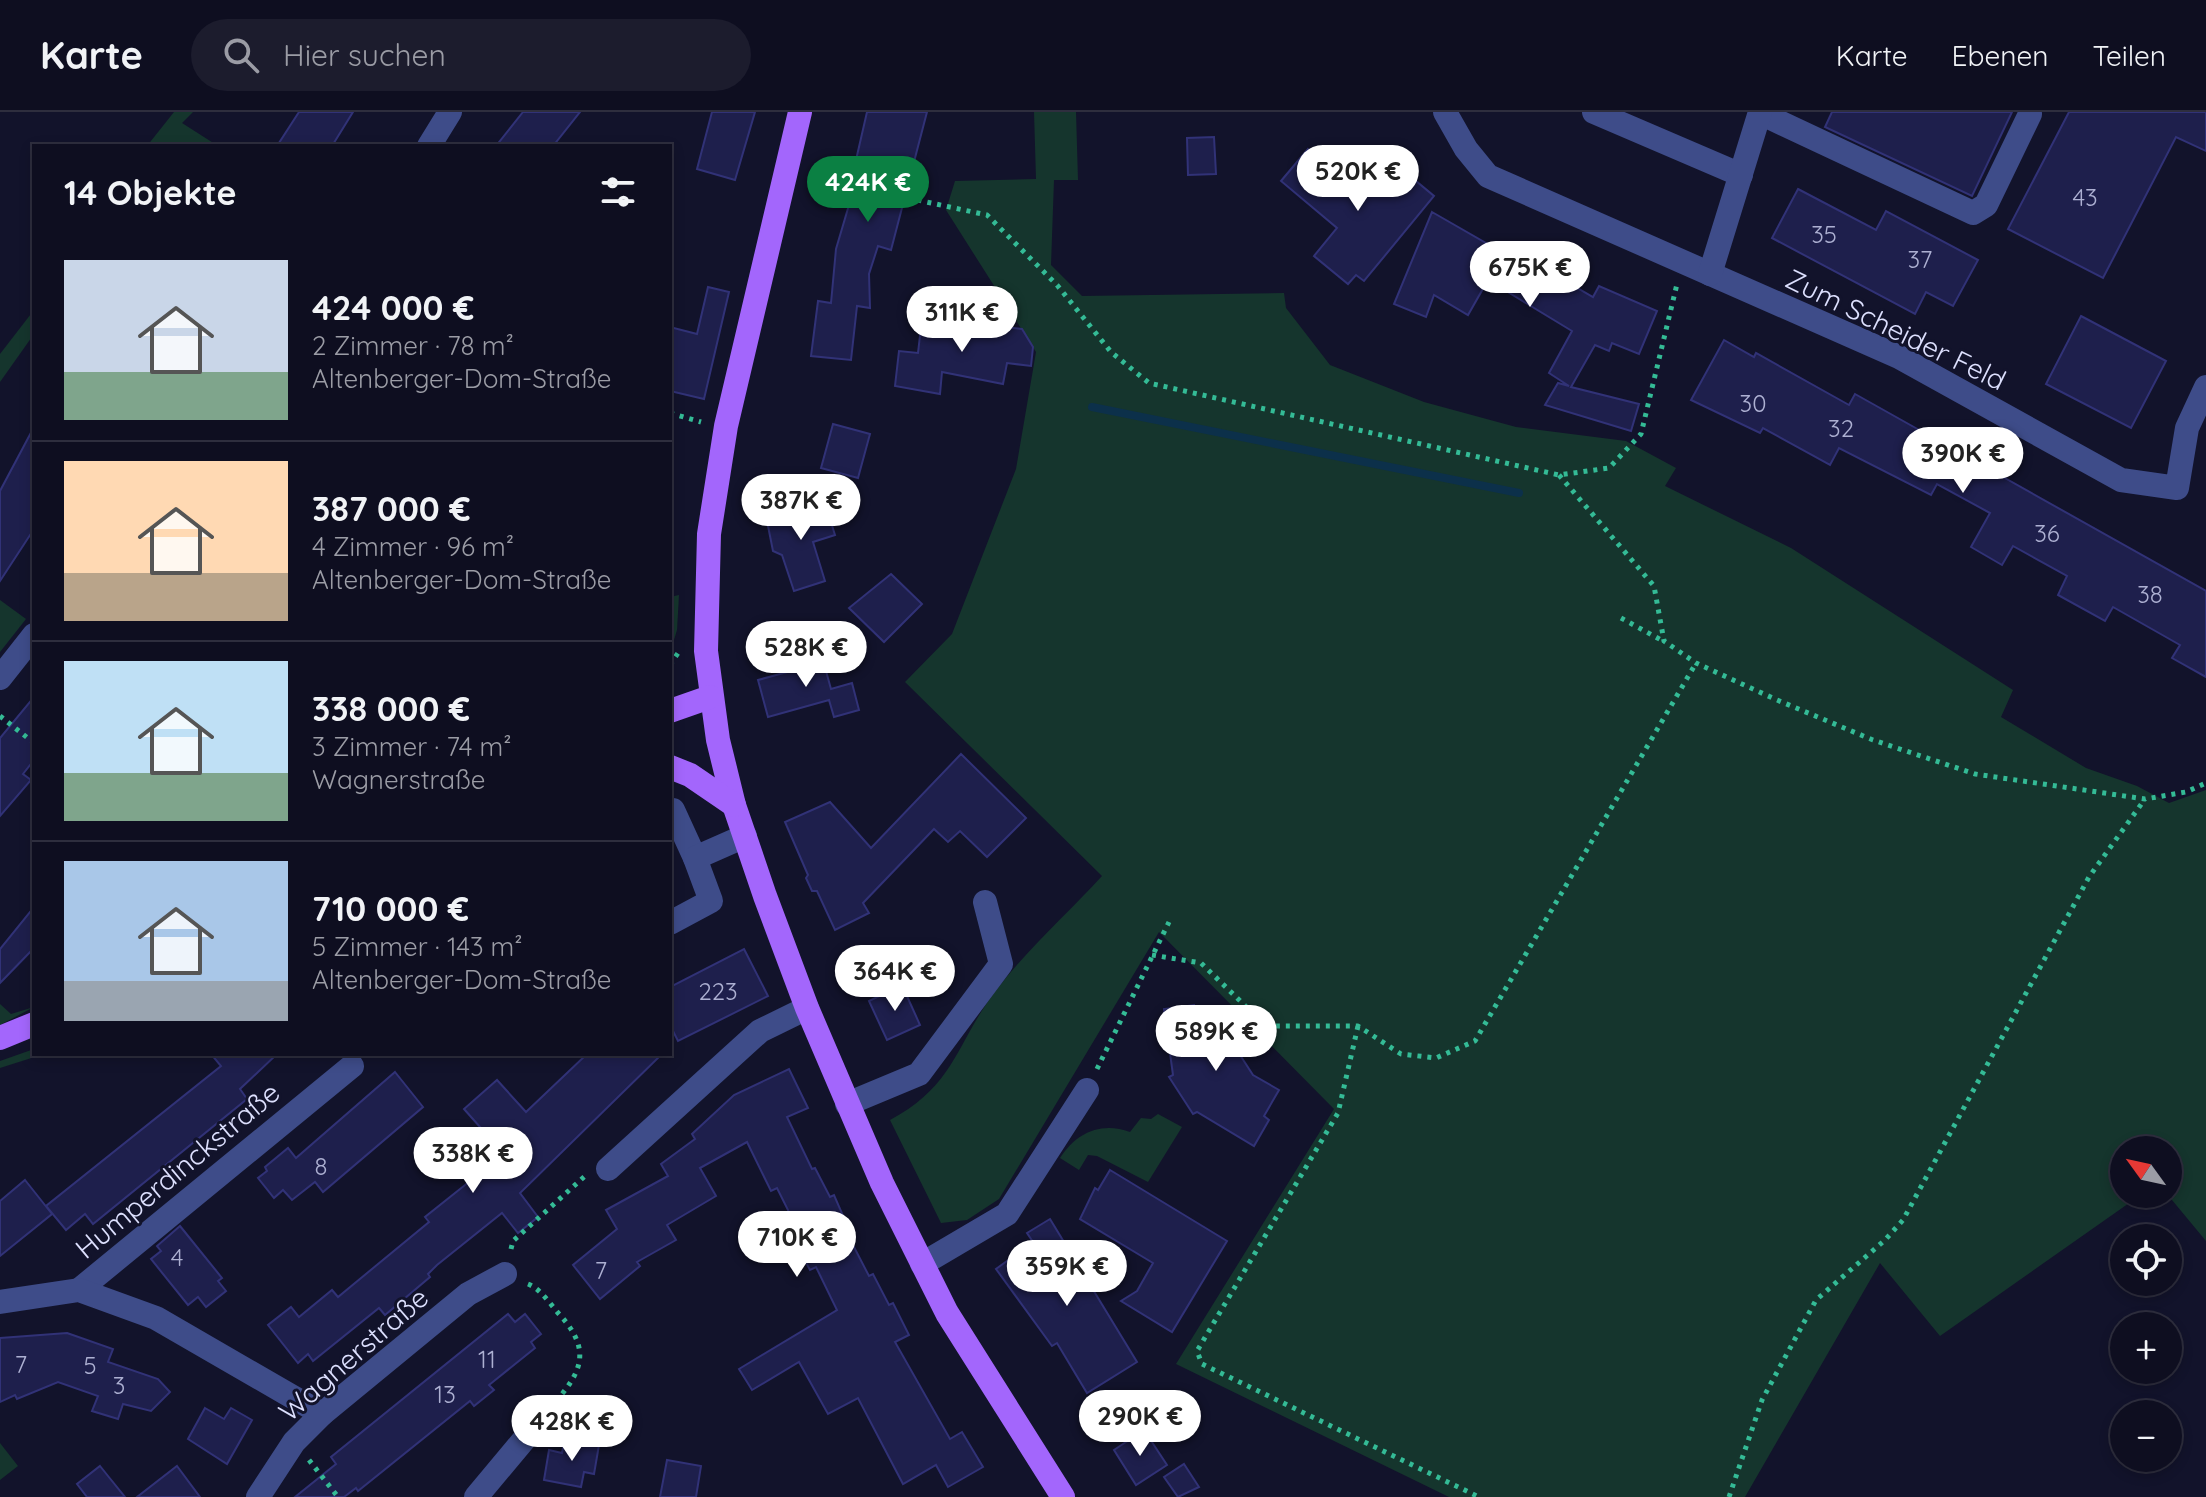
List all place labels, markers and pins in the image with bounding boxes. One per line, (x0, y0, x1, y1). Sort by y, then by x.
pin: 520K € (1293, 145, 1423, 213)
pin: 424K € (803, 156, 933, 224)
pin: 675K € (1465, 241, 1595, 309)
pin: 311K € (897, 286, 1027, 354)
pin: 390K € (1898, 427, 2028, 495)
pin: 387K € (736, 474, 866, 542)
pin: 528K € (741, 621, 871, 689)
pin: 364K € (830, 945, 960, 1013)
pin: 589K € (1151, 1005, 1281, 1073)
pin: 338K € (408, 1127, 538, 1195)
pin: 710K € (732, 1211, 862, 1279)
pin: 359K € (1002, 1240, 1132, 1308)
pin: 290K € (1075, 1390, 1205, 1458)
pin: 428K € (507, 1395, 637, 1463)

